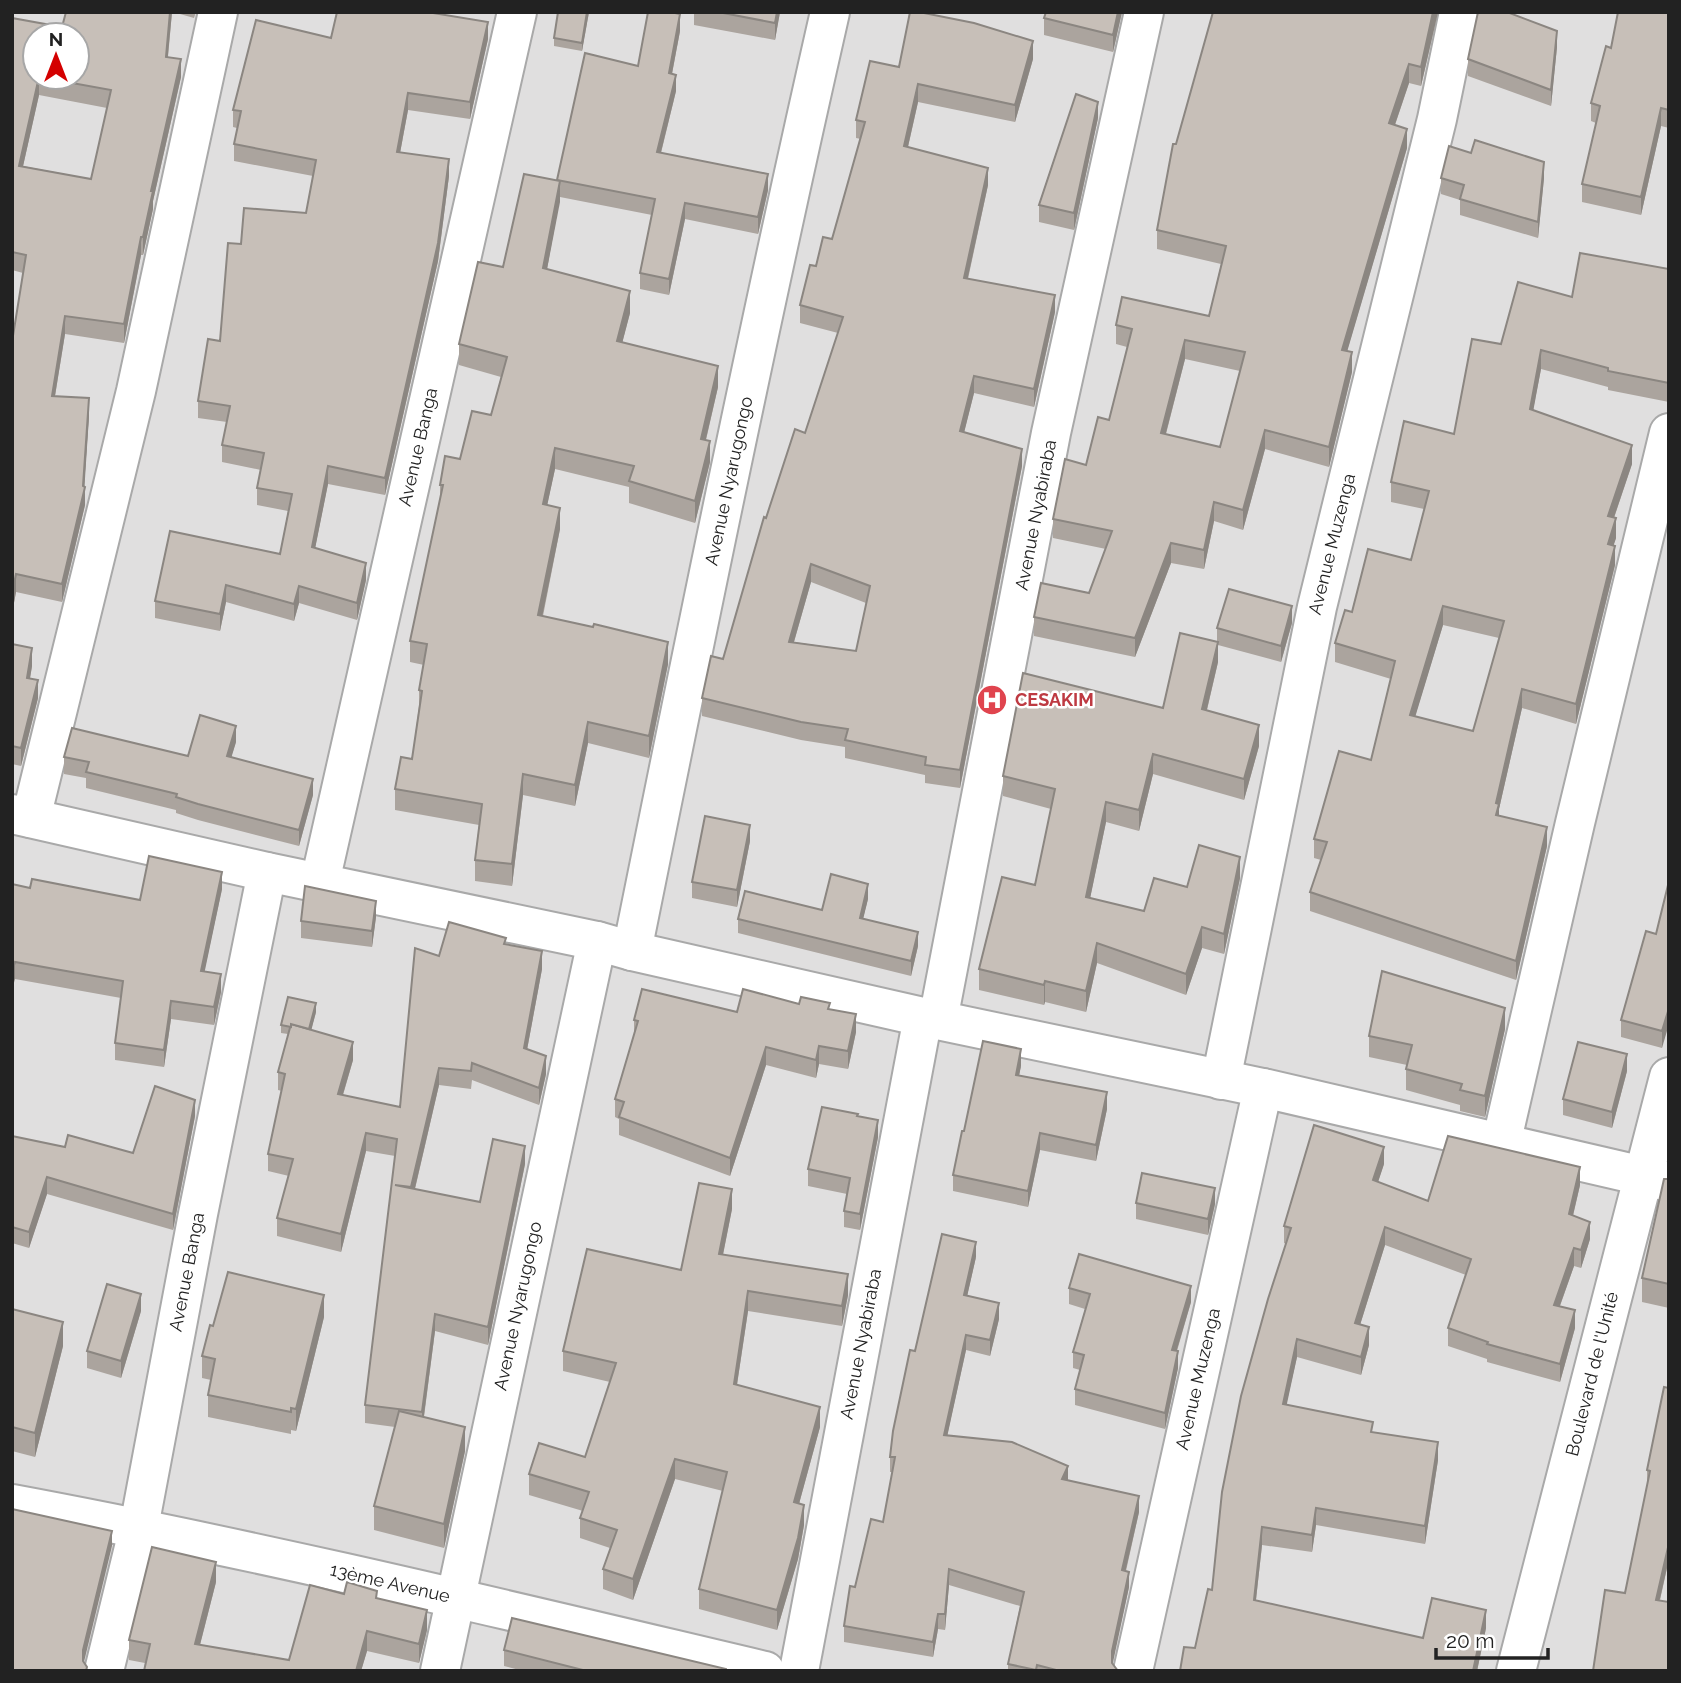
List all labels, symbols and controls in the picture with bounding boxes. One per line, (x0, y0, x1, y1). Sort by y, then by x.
north arrow (21, 21, 91, 91)
text: N (49, 28, 63, 50)
street label: Avenue Banga (394, 386, 441, 508)
street label: Avenue Nyarugongo (700, 394, 757, 567)
street label: Avenue Nyabiraba (1011, 438, 1060, 592)
street label: Avenue Muzenga (1304, 471, 1359, 617)
hospital icon: CESAKIM (975, 683, 1009, 717)
place label: CESAKIM (1015, 689, 1094, 710)
street label: Avenue Banga (165, 1211, 208, 1333)
street label: Avenue Nyarugongo (489, 1219, 546, 1392)
street label: Avenue Nyabiraba (836, 1267, 885, 1421)
street label: Boulevard de l'Unité (1561, 1289, 1622, 1458)
street label: Avenue Muzenga (1171, 1306, 1224, 1452)
street label: 13ème Avenue (328, 1559, 452, 1607)
scale bar (1436, 1616, 1548, 1660)
text: 20 m (1446, 1628, 1494, 1653)

